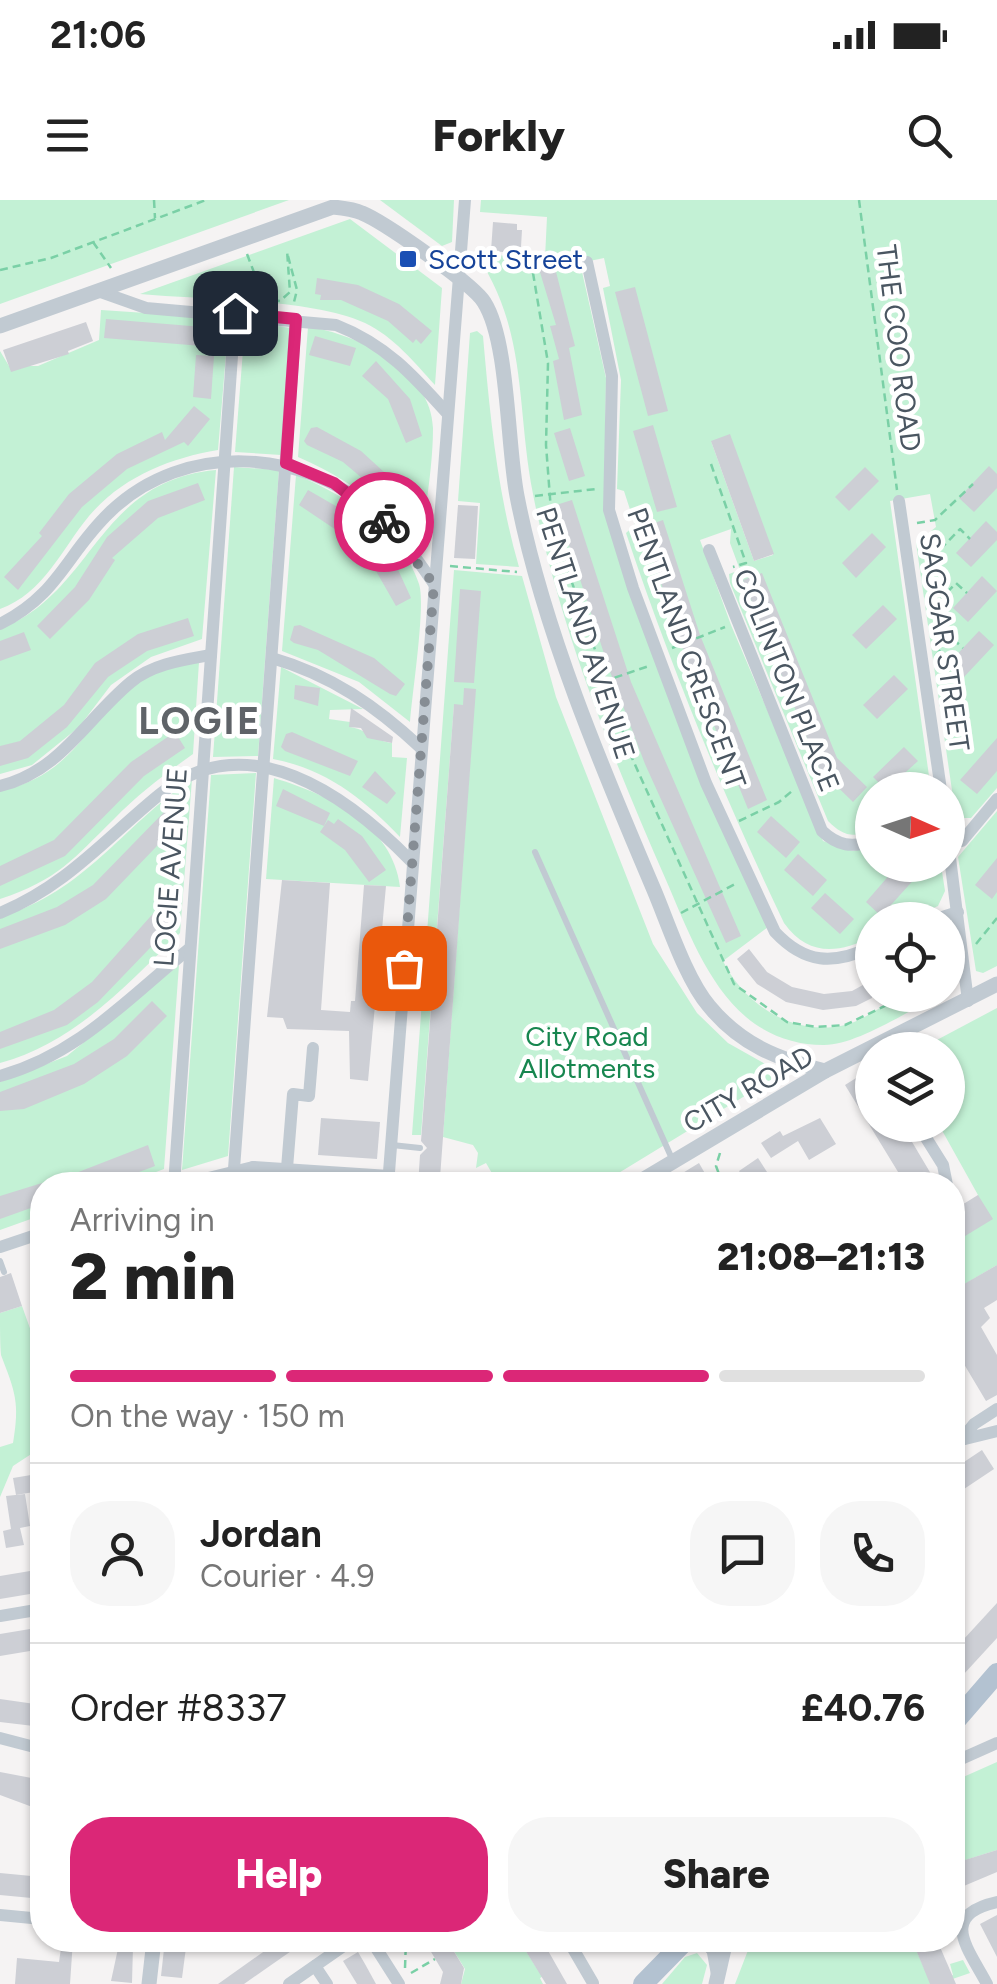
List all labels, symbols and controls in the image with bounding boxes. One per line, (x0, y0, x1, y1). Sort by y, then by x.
text: 21:06 (50, 12, 146, 58)
icon: menu (40, 108, 95, 163)
text: Forkly (432, 108, 565, 162)
icon: search (902, 108, 957, 163)
place label: Scott Street (428, 242, 583, 276)
street label: THE COO ROAD (869, 243, 929, 453)
marker: Scott Street (397, 248, 419, 270)
pin (193, 271, 278, 356)
icon: home (208, 286, 263, 341)
courier (334, 472, 434, 572)
icon: bike (357, 495, 412, 550)
street label: PENTLAND AVENUE (529, 503, 643, 763)
street label: PENTLAND CRESCENT (620, 503, 754, 794)
street label: SAGGAR STREET (913, 531, 977, 754)
street label: COLINTON PLACE (727, 564, 847, 796)
district label: LOGIE (138, 698, 262, 744)
street label: LOGIE AVENUE (146, 766, 194, 968)
north arrow (855, 772, 965, 882)
map controls (855, 772, 965, 1142)
button: locate (855, 902, 965, 1012)
pin (362, 926, 447, 1011)
icon: bag (377, 941, 432, 996)
park label: City Road Allotments (519, 1019, 655, 1085)
button: layers (855, 1032, 965, 1142)
street label: CITY ROAD (677, 1038, 819, 1140)
text: Arriving in (70, 1201, 215, 1239)
text: 21:08–21:13 (717, 1234, 925, 1280)
text: 2 min (70, 1237, 236, 1315)
text: On the way · 150 m (70, 1397, 345, 1435)
button: person (70, 1501, 175, 1606)
button: chat (690, 1501, 795, 1606)
button: phone (820, 1501, 925, 1606)
text: Jordan (200, 1511, 322, 1557)
text: Courier · 4.9 (200, 1557, 375, 1595)
text: Order #8337 (70, 1685, 287, 1731)
text: £40.76 (801, 1685, 925, 1731)
button: Help (70, 1817, 488, 1932)
button: Share (508, 1817, 925, 1932)

